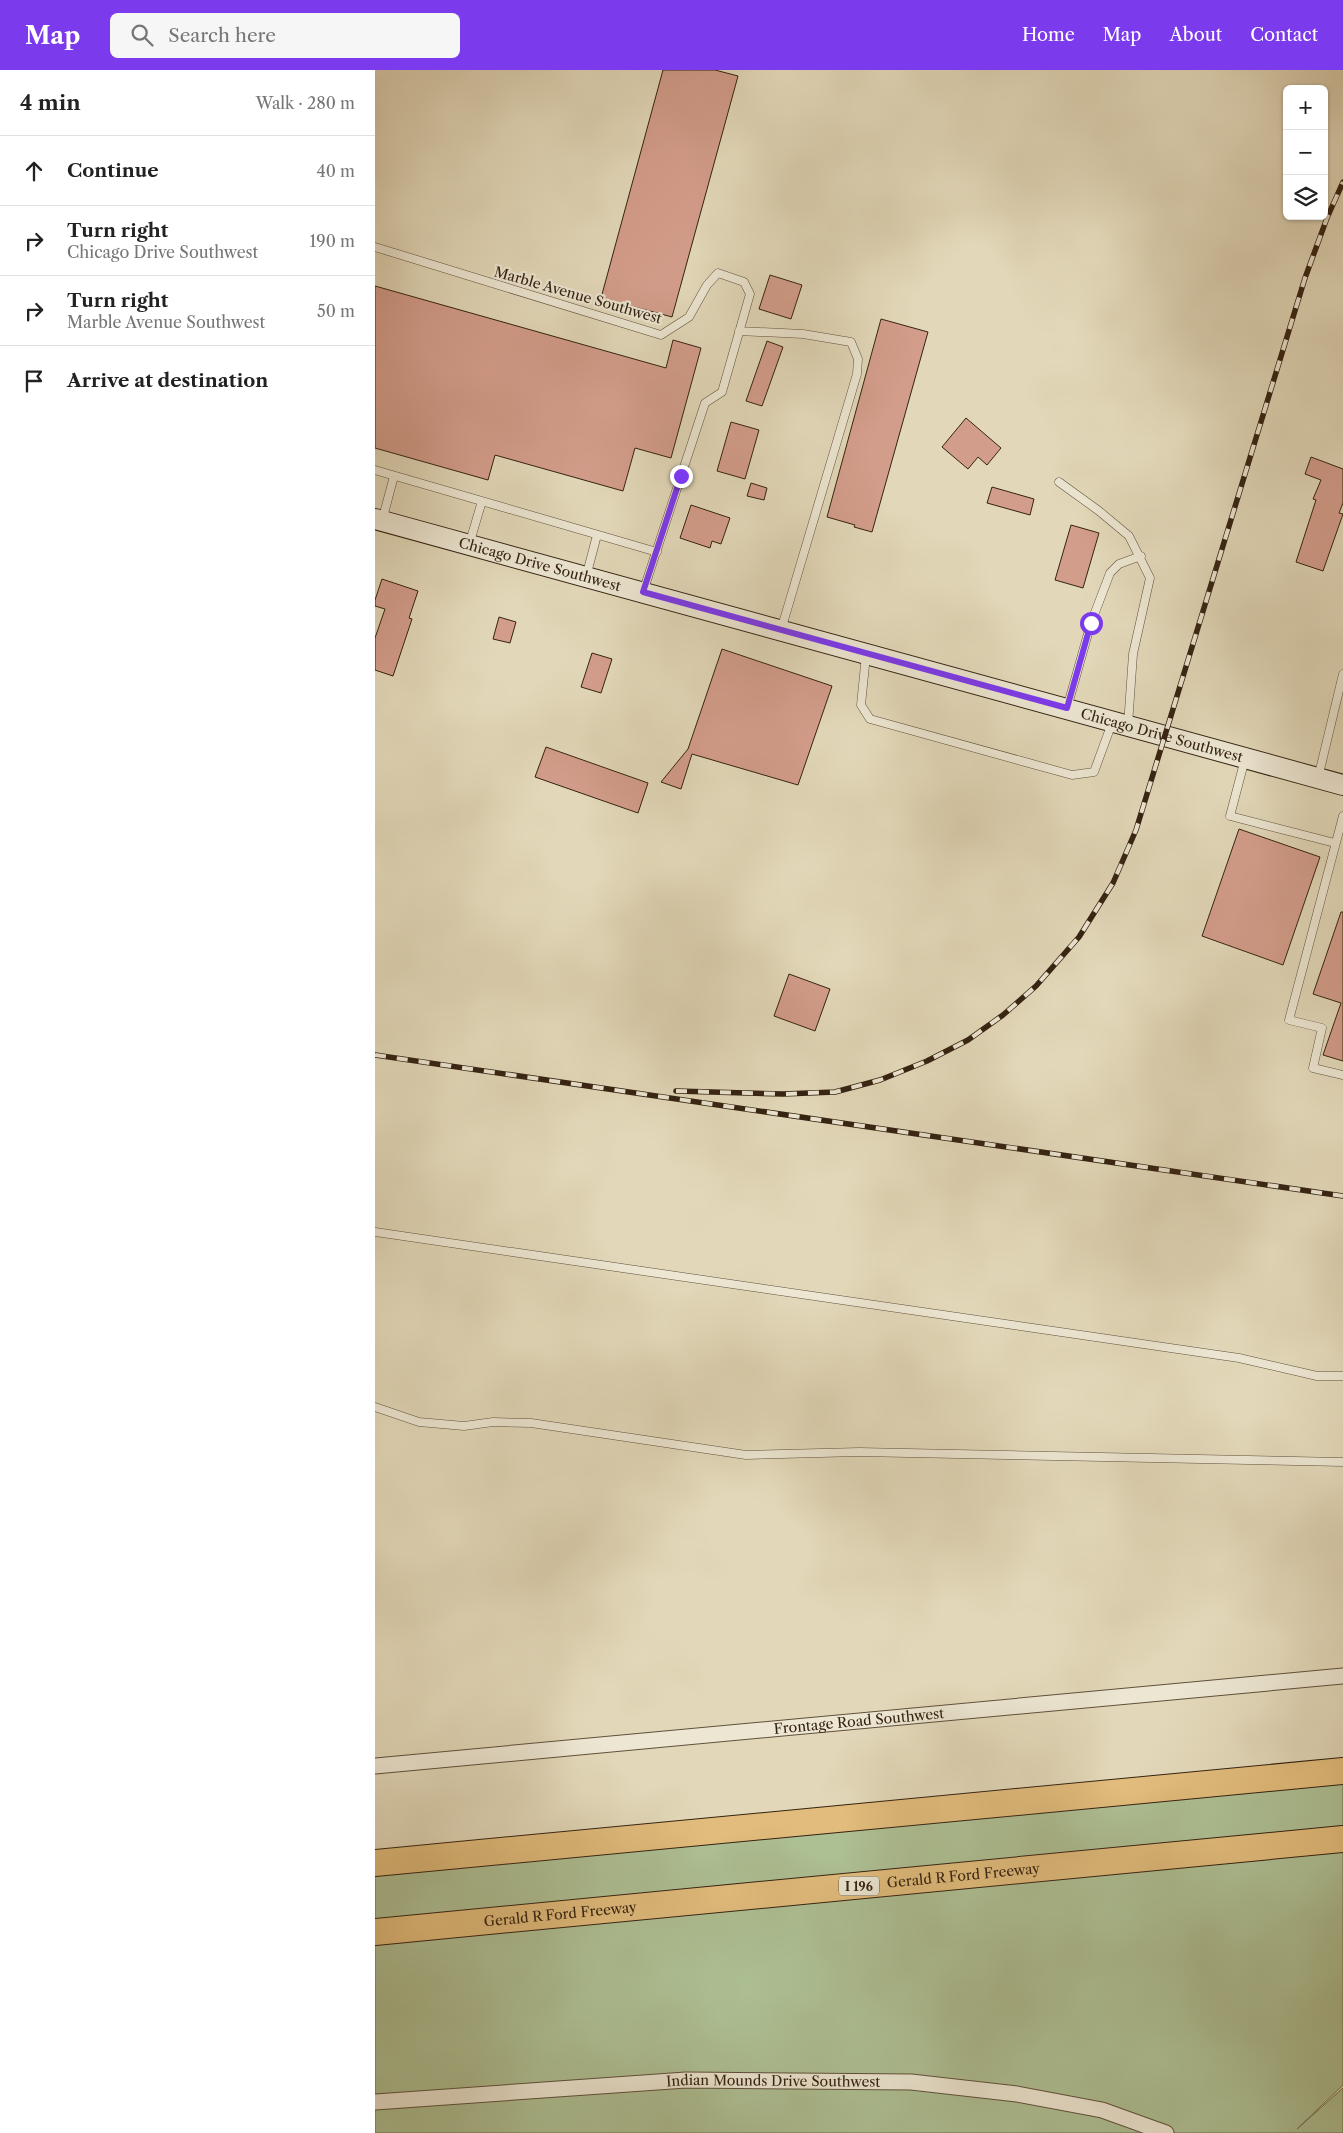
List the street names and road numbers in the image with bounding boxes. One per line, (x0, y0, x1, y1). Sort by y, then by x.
street label: Marble Avenue Southwest (492, 262, 664, 328)
street label: Chicago Drive Southwest (457, 533, 623, 595)
street label: Chicago Drive Southwest (1079, 704, 1245, 766)
street label: Frontage Road Southwest (773, 1704, 945, 1738)
street label: Gerald R Ford Freeway (886, 1859, 1041, 1892)
road number: I 196 (839, 1876, 879, 1895)
street label: Gerald R Ford Freeway (483, 1898, 638, 1931)
street label: Indian Mounds Drive Southwest (666, 2071, 880, 2091)

